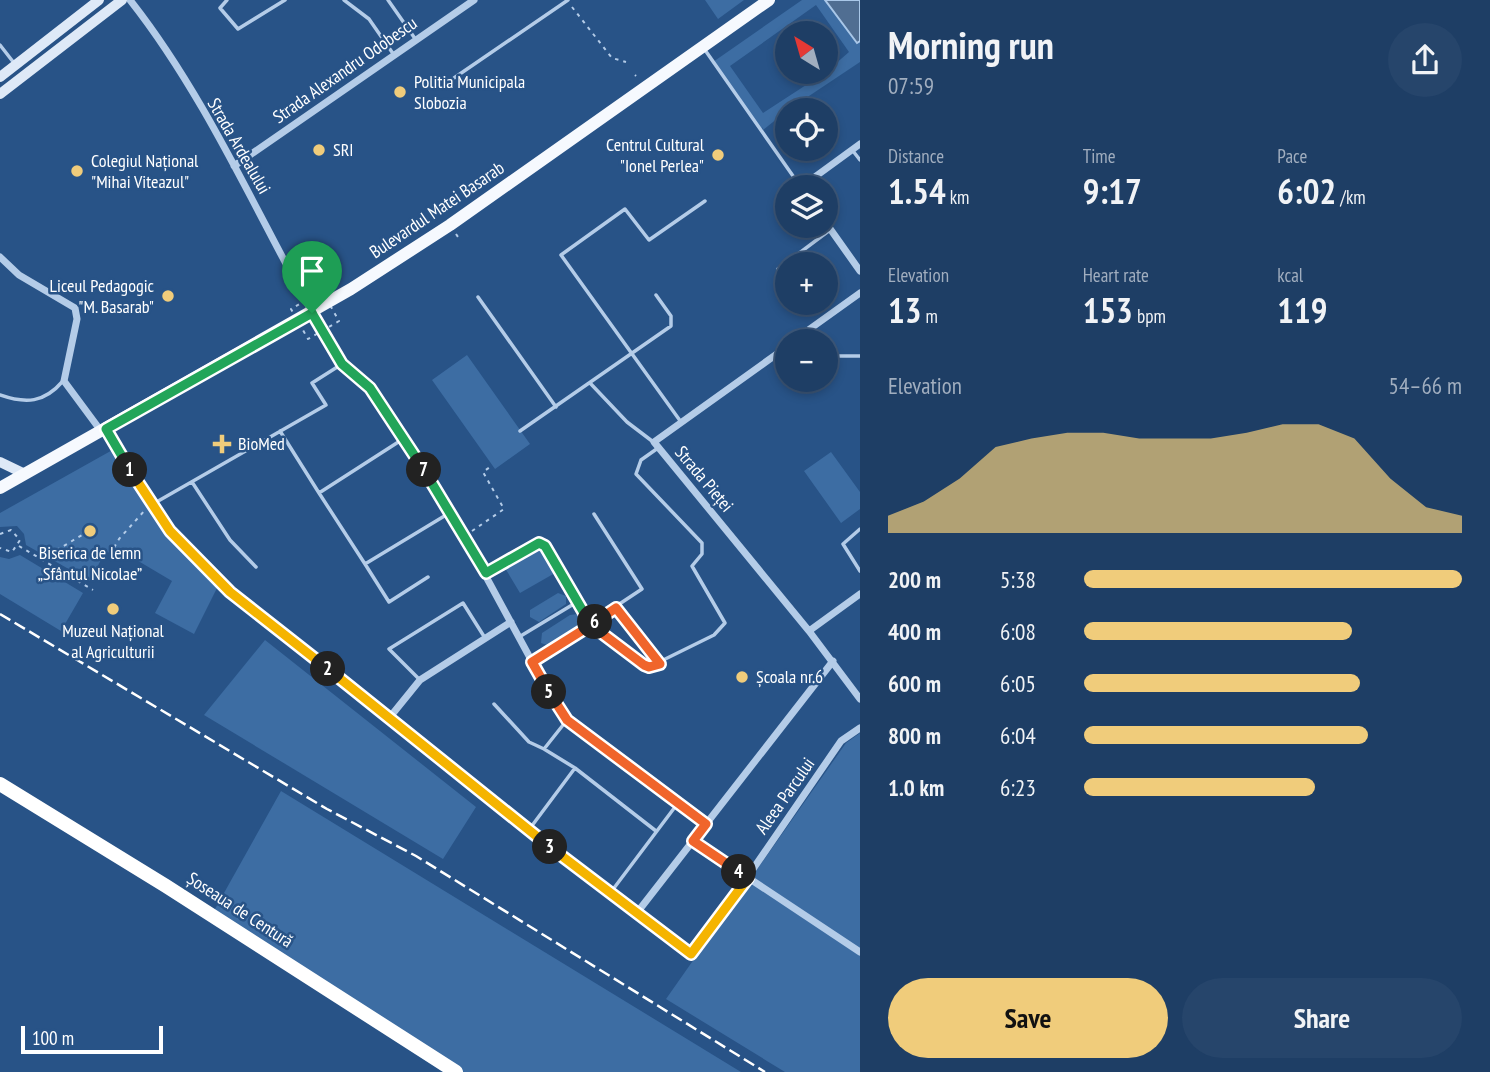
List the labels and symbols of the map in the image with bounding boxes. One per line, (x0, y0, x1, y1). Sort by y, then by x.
street label: Strada Alexandru Odobescu (268, 11, 421, 128)
north arrow (775, 21, 838, 84)
place label: Politia Municipala Slobozia (414, 70, 525, 114)
marker: Politia Municipala Slobozia (392, 84, 408, 100)
street label: Strada Ardealului (203, 94, 276, 198)
place label: Centrul Cultural "Ionel Perlea" (606, 133, 705, 177)
place label: SRI (333, 138, 354, 161)
marker: SRI (311, 142, 327, 158)
marker: Centrul Cultural "Ionel Perlea" (710, 147, 726, 163)
place label: Colegiul Național "Mihai Viteazul" (91, 149, 199, 193)
street label: Bulevardul Matei Basarab (365, 156, 509, 263)
marker: Colegiul Național "Mihai Viteazul" (69, 163, 85, 179)
pin (282, 241, 342, 313)
place label: Liceul Pedagogic "M. Basarab" (50, 274, 155, 318)
marker: Liceul Pedagogic "M. Basarab" (160, 288, 176, 304)
place label: BioMed (238, 432, 285, 455)
marker: BioMed (212, 434, 232, 454)
street label: Strada Pieței (670, 441, 739, 516)
pin: 1 (113, 452, 148, 488)
pin: 7 (406, 452, 442, 488)
marker: Biserica de lemn „Sfântul Nicolae” (82, 523, 98, 539)
place label: Biserica de lemn „Sfântul Nicolae” (38, 541, 142, 585)
marker: Muzeul Național al Agriculturii (105, 601, 121, 617)
pin: 6 (578, 604, 612, 640)
place label: Muzeul Național al Agriculturii (62, 619, 165, 663)
pin: 2 (310, 652, 346, 686)
place label: Școala nr.6 (756, 665, 823, 688)
marker: Școala nr.6 (734, 669, 750, 685)
pin: 5 (532, 674, 566, 710)
street label: Aleea Parcului (750, 753, 819, 838)
pin: 3 (532, 830, 568, 864)
pin: 4 (722, 854, 756, 890)
street label: Șoseaua de Centură (183, 867, 298, 952)
scale bar (21, 1023, 163, 1055)

